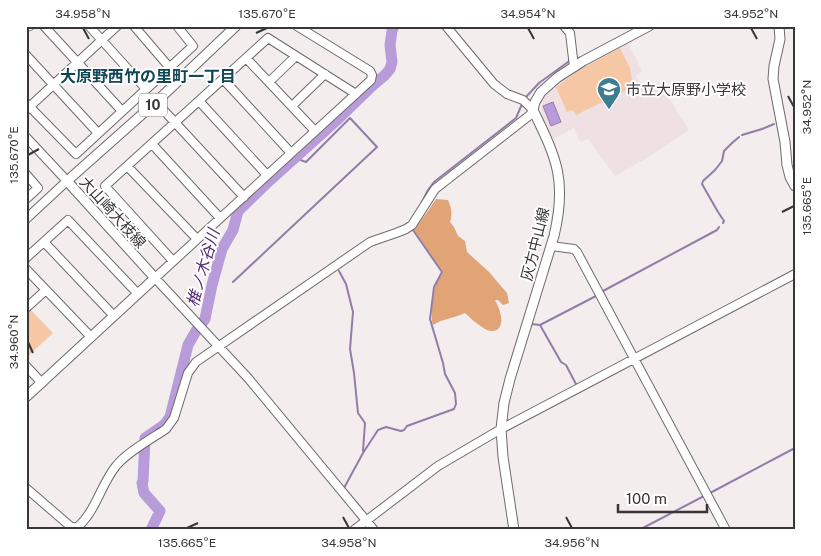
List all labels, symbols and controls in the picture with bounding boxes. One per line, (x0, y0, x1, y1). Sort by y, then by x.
text: 34.958°N (55, 7, 111, 21)
text: 135.670°E (238, 7, 296, 21)
text: 34.954°N (500, 7, 556, 21)
text: 34.952°N (724, 7, 778, 21)
district label: 大原野西竹の里町一丁目 (60, 67, 236, 86)
school or university icon: 市立大原野小学校 (596, 76, 622, 110)
text: 34.952°N (800, 80, 814, 134)
place label: 市立大原野小学校 (626, 81, 746, 98)
road number: 10 (139, 94, 167, 116)
text: 135.670°E (7, 126, 21, 184)
street label: 大山崎大枝線 (77, 173, 149, 251)
text: 135.665°E (800, 177, 814, 235)
street label: 灰方中山線 (518, 206, 552, 282)
water label: 椎ノ木谷川 (183, 225, 224, 309)
text: 34.960°N (7, 315, 21, 369)
scale bar (618, 481, 707, 513)
text: 100 m (626, 490, 667, 507)
text: 135.665°E (158, 536, 216, 550)
text: 34.958°N (321, 536, 377, 550)
text: 34.956°N (544, 536, 600, 550)

